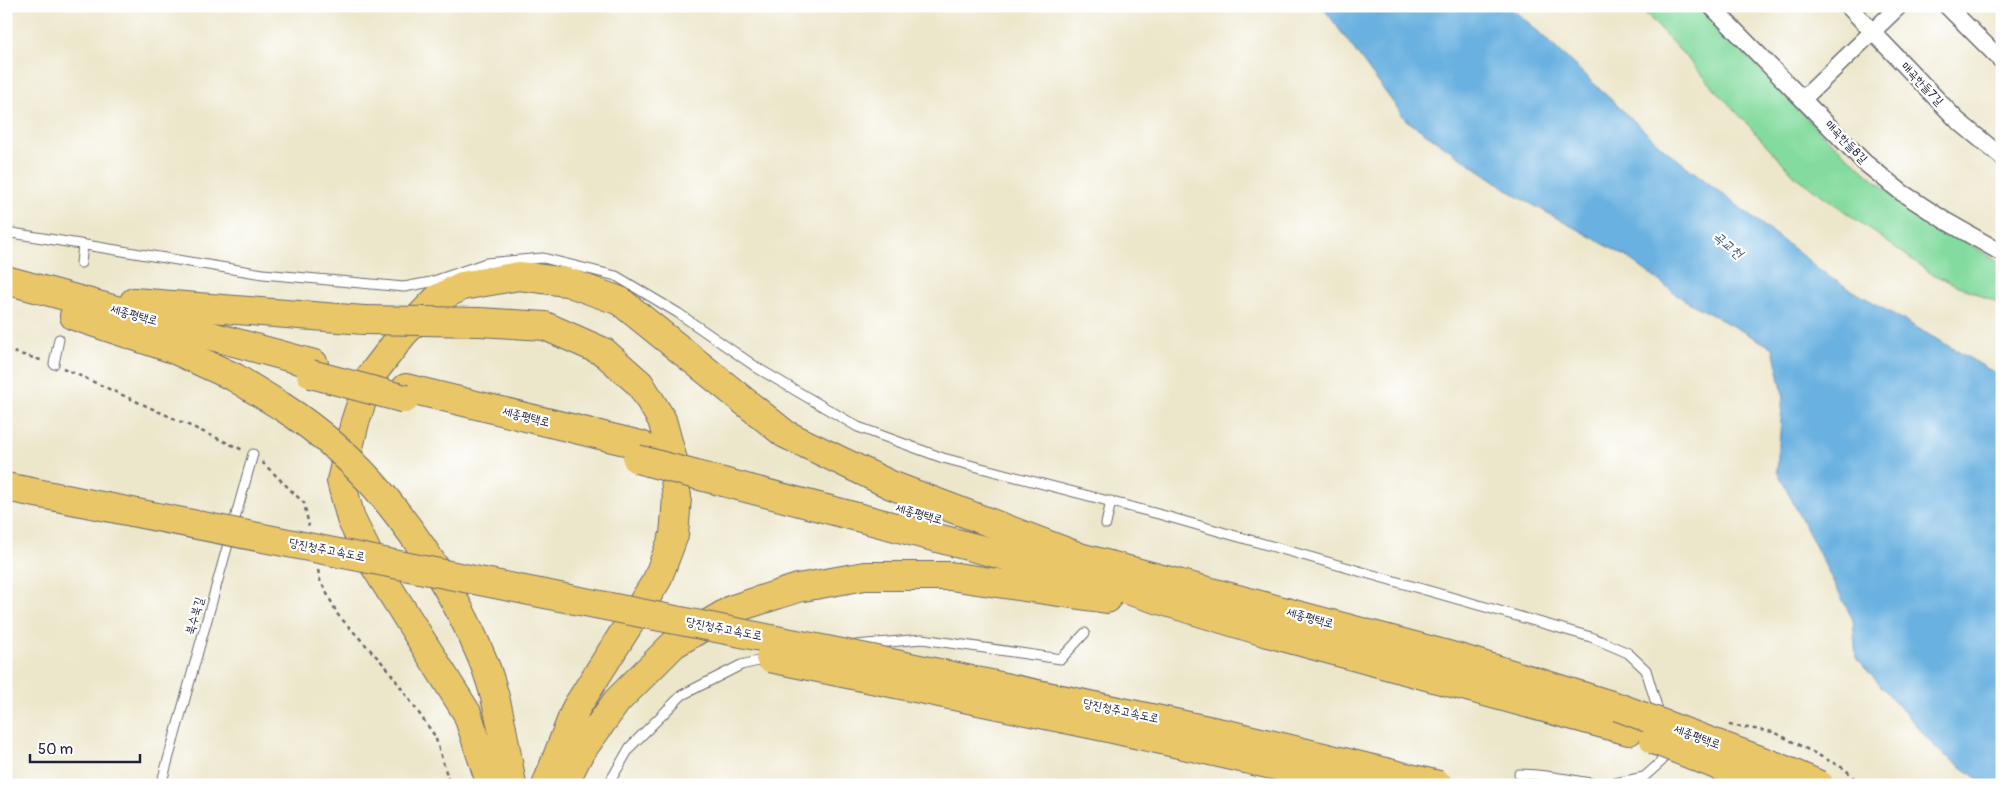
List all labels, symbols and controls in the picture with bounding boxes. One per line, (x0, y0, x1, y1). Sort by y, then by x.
street label: 매곡한들7길 (1898, 59, 1947, 109)
street label: 매곡한들8길 (1822, 117, 1870, 167)
water label: 곡교천 (1710, 228, 1748, 263)
street label: 세종평택로 (109, 302, 159, 328)
street label: 세종평택로 (501, 404, 551, 430)
street label: 세종평택로 (894, 501, 944, 527)
street label: 당진청주고속도로 (288, 535, 366, 565)
street label: 북수북길 (182, 595, 208, 637)
street label: 세종평택로 (1285, 605, 1335, 631)
street label: 당진청주고속도로 (685, 614, 763, 644)
street label: 당진청주고속도로 (1082, 696, 1160, 726)
street label: 세종평택로 (1672, 722, 1722, 752)
scale bar (30, 731, 140, 763)
text: 50 m (38, 740, 73, 759)

